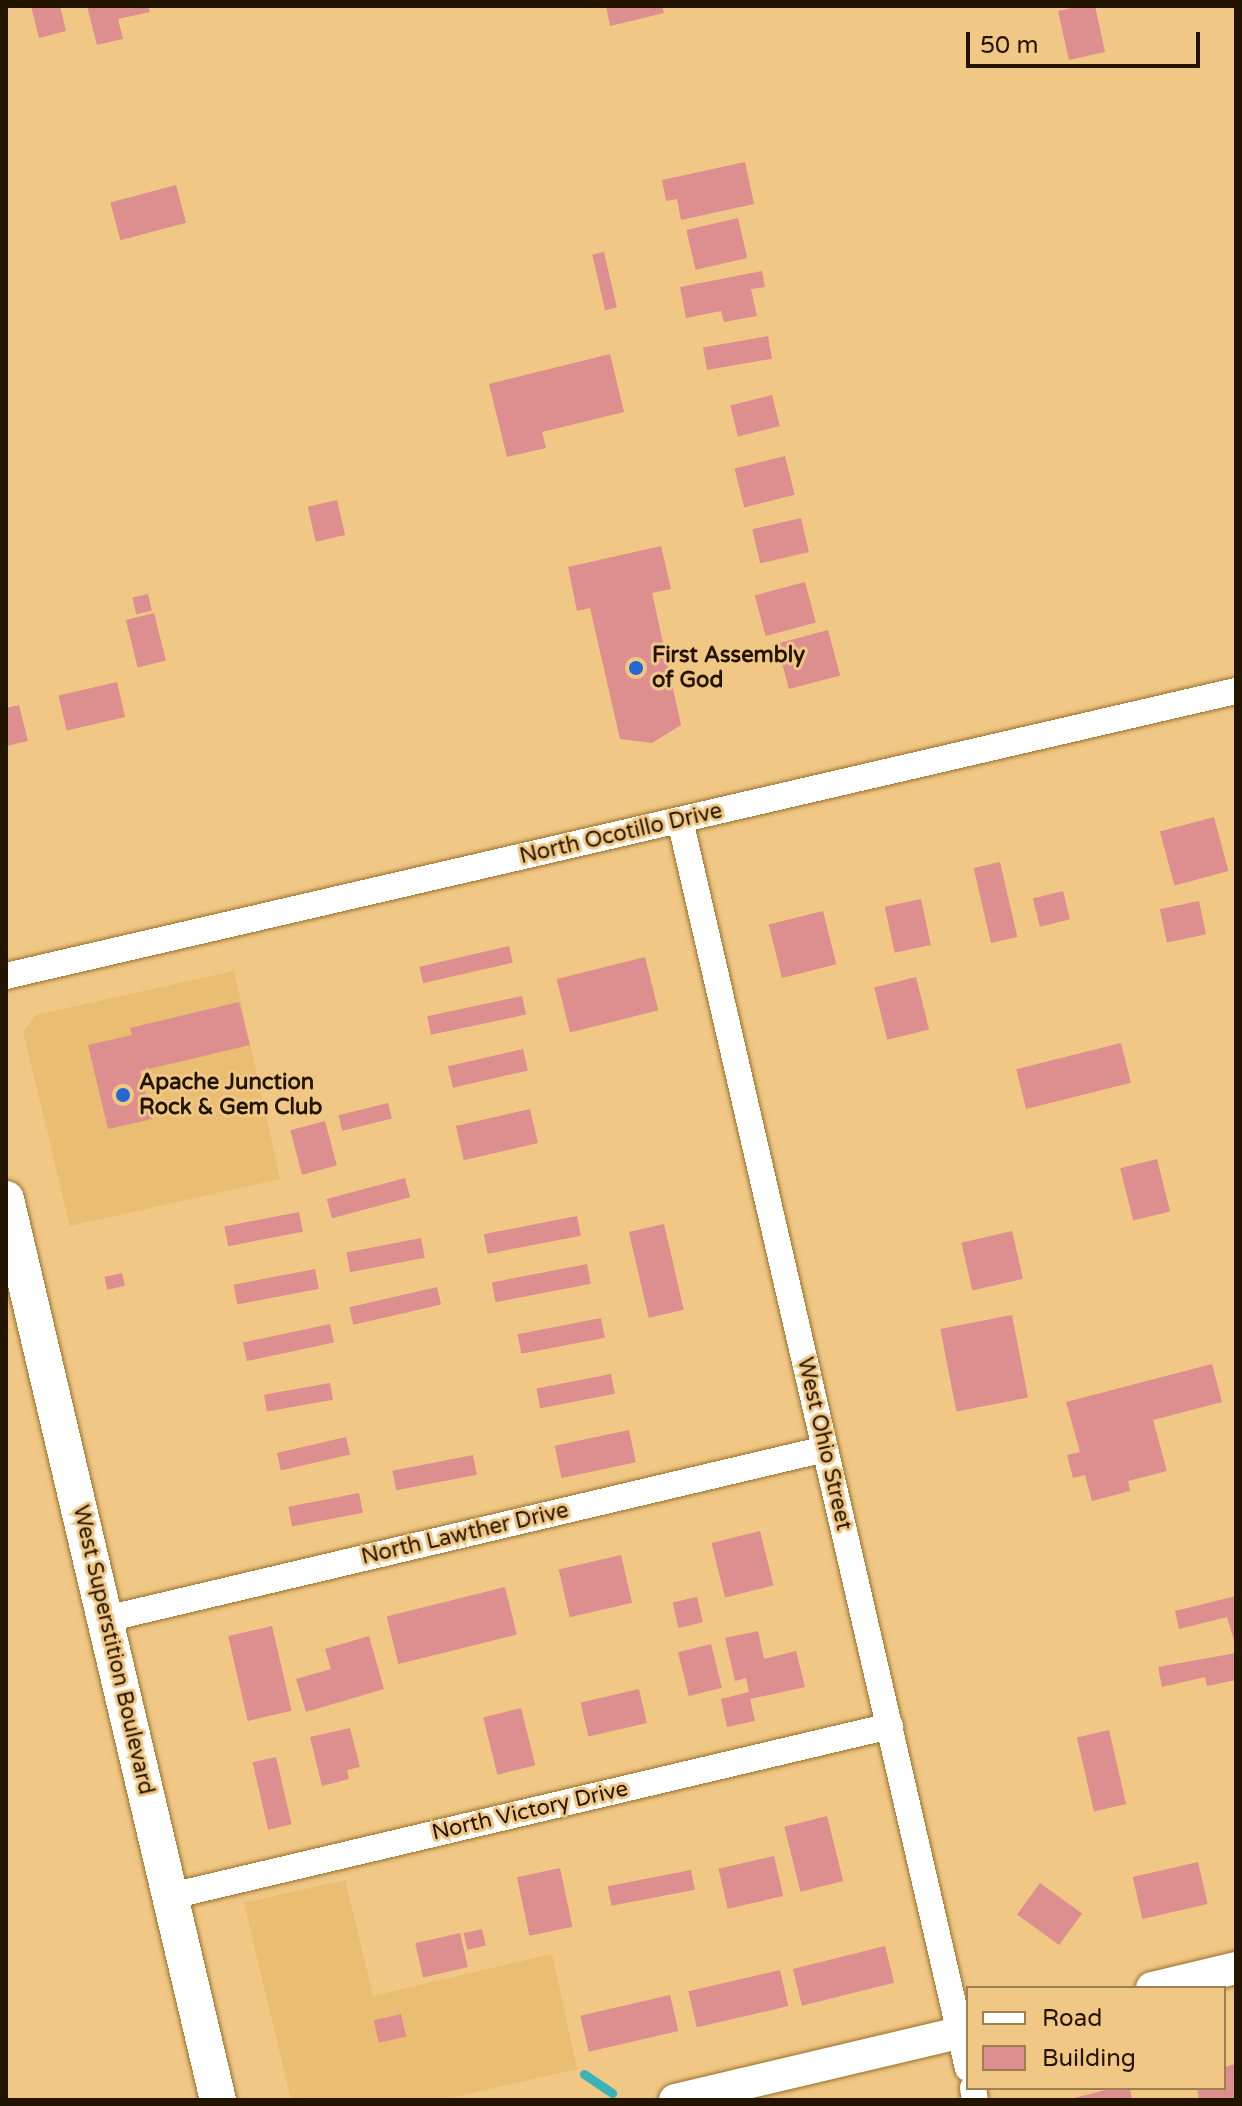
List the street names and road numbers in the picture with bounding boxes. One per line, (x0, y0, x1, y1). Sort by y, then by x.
street label: North Ocotillo Drive (517, 798, 725, 870)
street label: West Ohio Street (791, 1355, 857, 1533)
street label: North Lawther Drive (359, 1497, 571, 1571)
street label: West Superstition Boulevard (67, 1503, 159, 1797)
street label: North Victory Drive (429, 1776, 631, 1846)

